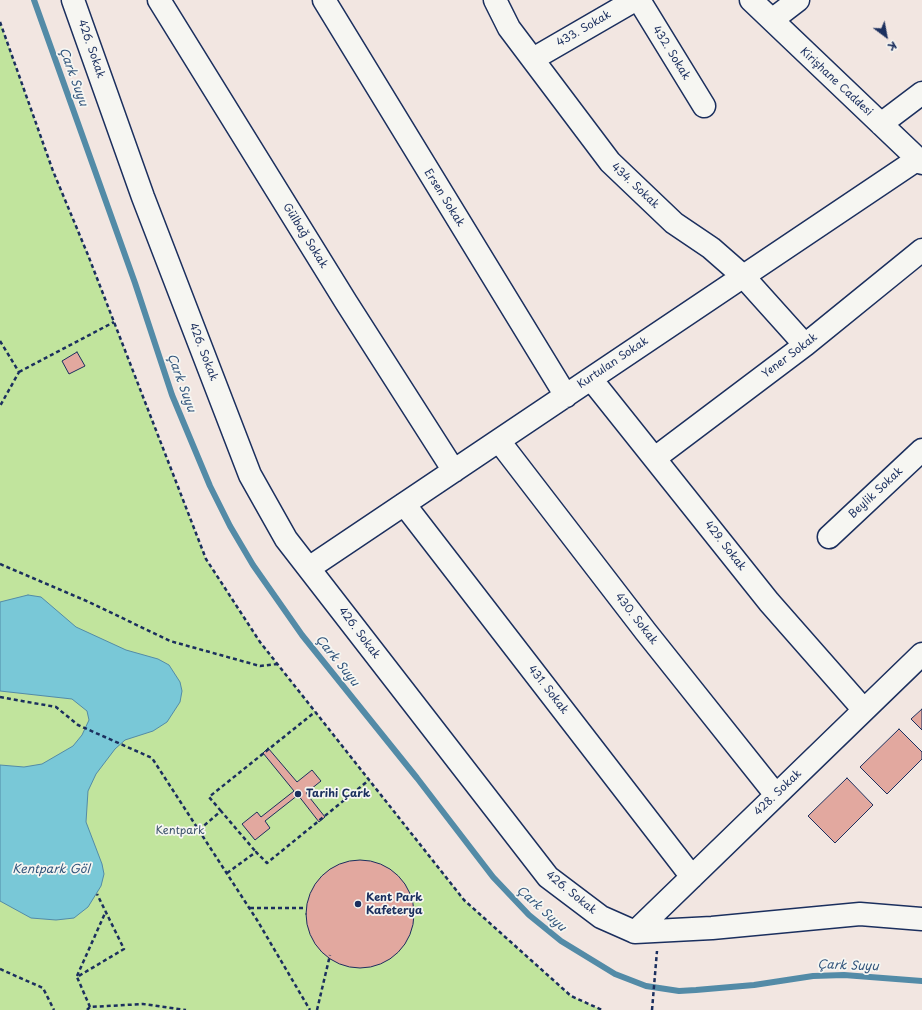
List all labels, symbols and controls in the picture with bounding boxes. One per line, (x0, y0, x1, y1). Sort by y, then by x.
street label: 433. Sokak (554, 8, 614, 50)
north arrow (866, 16, 906, 56)
street label: 426. Sokak (75, 18, 107, 80)
street label: 432. Sokak (649, 24, 693, 82)
text: K (885, 37, 901, 56)
street label: Kirişhane Caddesi (797, 45, 875, 119)
water label: Çark Suyu (56, 46, 90, 108)
street label: 434. Sokak (608, 160, 662, 212)
street label: Ersen Sokak (421, 167, 467, 229)
street label: Gülbağ Sokak (280, 201, 330, 271)
street label: 426. Sokak (186, 321, 220, 383)
street label: Yener Sokak (760, 331, 820, 381)
street label: Kurtulan Sokak (575, 334, 651, 392)
water label: Çark Suyu (164, 352, 198, 414)
street label: Beylik Sokak (846, 465, 906, 521)
street label: 429. Sokak (701, 518, 749, 574)
street label: 430. Sokak (612, 591, 660, 647)
street label: 426. Sokak (335, 605, 383, 661)
water label: Çark Suyu (312, 633, 362, 689)
street label: 431. Sokak (525, 663, 571, 717)
street label: 428. Sokak (752, 767, 804, 819)
place label: Tarihi Çark (306, 787, 370, 801)
marker: Tarihi Çark (293, 789, 303, 799)
park label: Kentpark (155, 824, 205, 838)
water label: Kentpark Göl (12, 863, 90, 877)
street label: 426. Sokak (543, 869, 599, 917)
water label: Çark Suyu (513, 883, 569, 935)
place label: Kent Park Kafeterya (366, 891, 423, 917)
marker: Kent Park Kafeterya (353, 899, 363, 909)
water label: Çark Suyu (817, 958, 879, 974)

